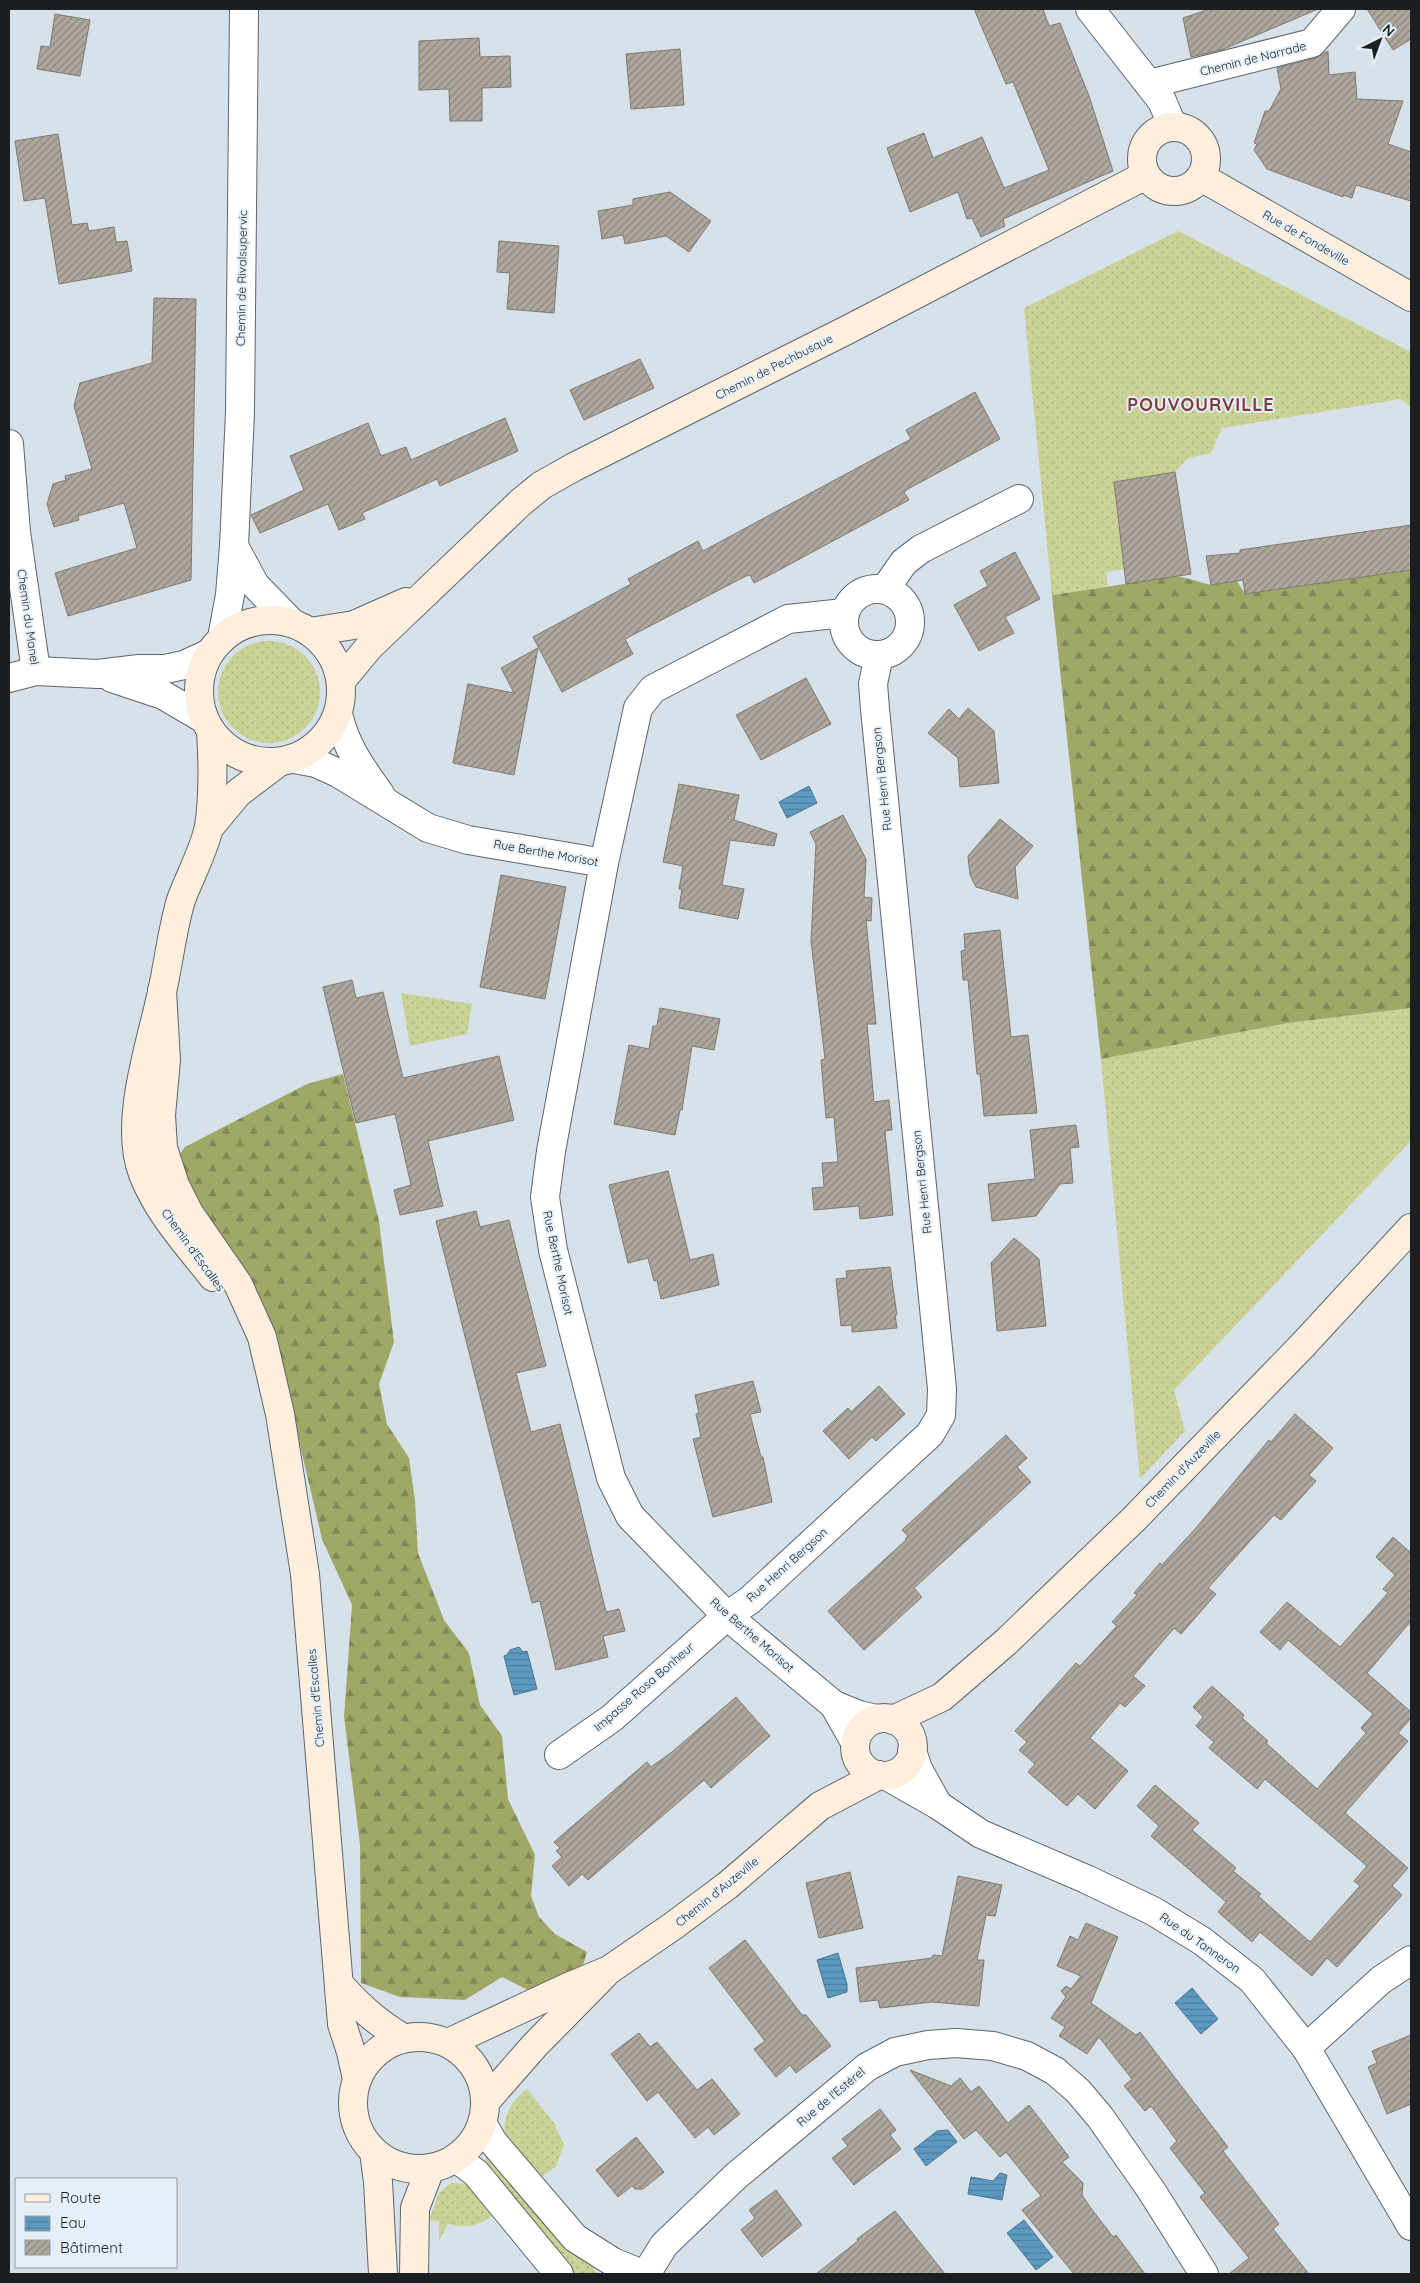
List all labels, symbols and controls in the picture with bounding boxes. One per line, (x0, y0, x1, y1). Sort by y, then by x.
north arrow (1355, 15, 1405, 65)
text: N (1379, 20, 1399, 40)
street label: Chemin de Narrade (1198, 38, 1308, 79)
street label: Rue de Fondeville (1260, 207, 1353, 269)
street label: Chemin de Rivalsupervic (233, 210, 250, 346)
street label: Chemin de Pechbusque (712, 330, 835, 403)
district label: POUVOURVILLE (1127, 393, 1275, 416)
street label: Chemin du Manel (14, 568, 43, 666)
street label: Rue Henri Bergson (869, 727, 894, 831)
street label: Rue Berthe Morisot (492, 836, 600, 869)
street label: Rue Henri Bergson (909, 1130, 934, 1234)
street label: Chemin d'Escalles (158, 1205, 229, 1294)
street label: Rue Berthe Morisot (540, 1209, 577, 1316)
street label: Chemin d'Auzeville (1142, 1426, 1224, 1511)
street label: Rue Henri Bergson (743, 1524, 830, 1605)
street label: Rue Berthe Morisot (707, 1594, 797, 1675)
street label: Impasse Rosa Bonheur (590, 1639, 697, 1734)
street label: Chemin d'Escalles (304, 1648, 327, 1748)
street label: Chemin d'Auzeville (672, 1853, 761, 1930)
street label: Rue du Tanneron (1157, 1909, 1243, 1976)
street label: Rue de l'Estérel (794, 2064, 868, 2129)
legend (15, 2178, 178, 2268)
text: Route (60, 2188, 101, 2207)
text: Eau (60, 2213, 86, 2232)
text: Bâtiment (60, 2238, 123, 2257)

